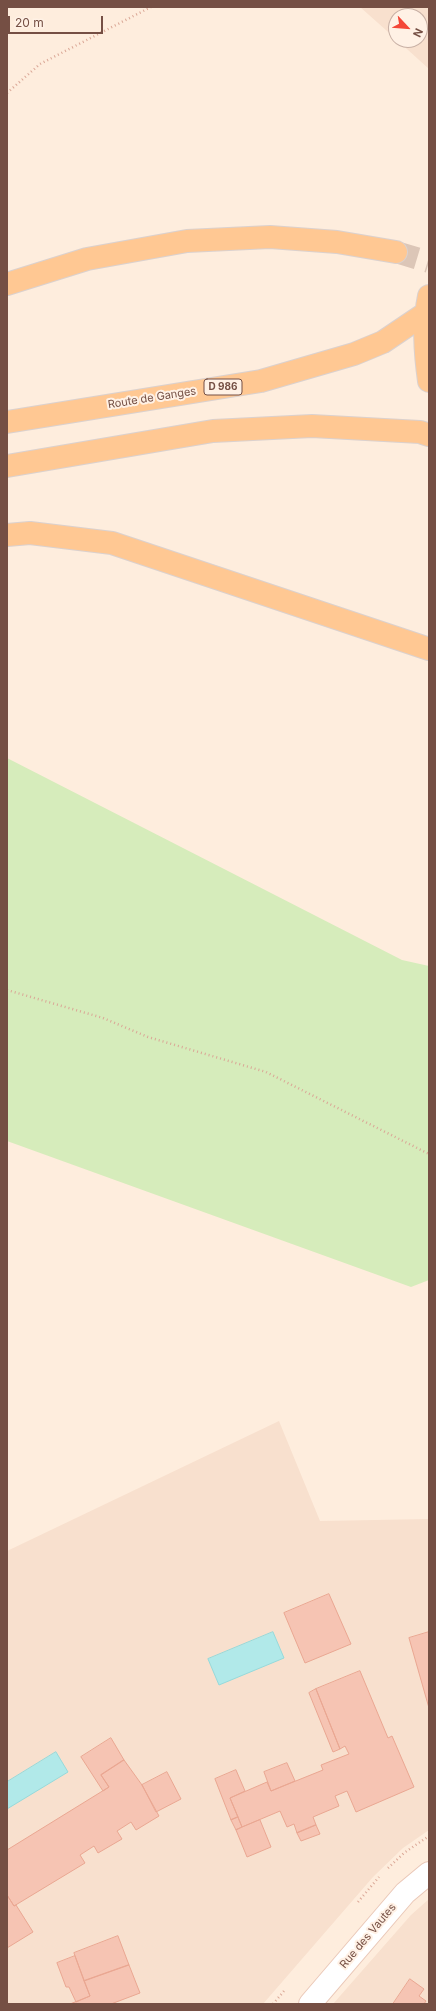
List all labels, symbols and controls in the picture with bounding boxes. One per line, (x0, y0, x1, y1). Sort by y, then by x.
scale bar (10, 8, 105, 34)
north arrow (388, 8, 428, 48)
text: 20 m (15, 15, 44, 30)
text: N (410, 26, 426, 40)
road number: D 986 (204, 379, 242, 395)
street label: Route de Ganges (107, 385, 197, 411)
street label: Rue des Vautes (337, 1901, 399, 1971)

